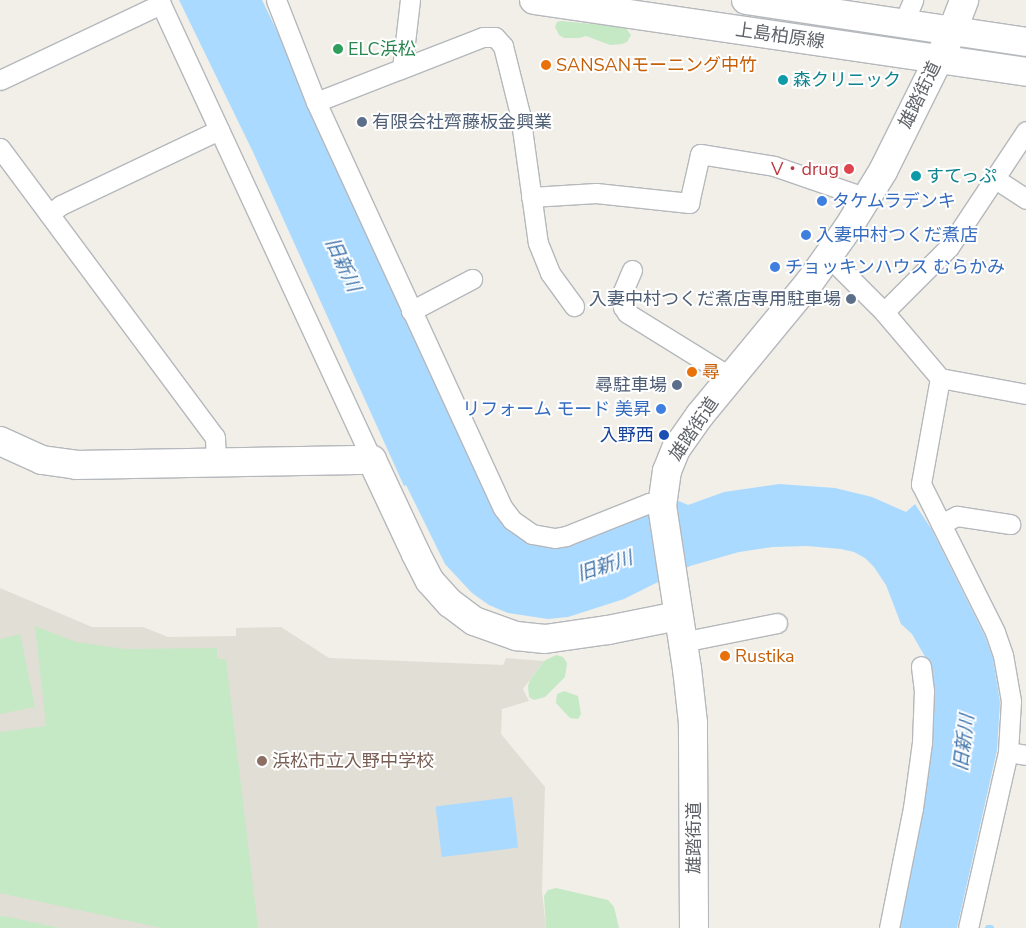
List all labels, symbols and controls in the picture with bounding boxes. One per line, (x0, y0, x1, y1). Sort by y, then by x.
street label: 上島柏原線 (734, 19, 826, 53)
place label: ELC浜松 (348, 38, 416, 60)
marker: ELC浜松 (332, 43, 344, 55)
place label: SANSANモーニング中竹 (556, 54, 757, 76)
street label: 雄踏街道 (895, 58, 945, 132)
marker: SANSANモーニング中竹 (540, 59, 552, 71)
place label: 森クリニック (793, 69, 901, 91)
marker: 森クリニック (777, 74, 789, 86)
place label: 有限会社齊藤板金興業 (372, 111, 552, 133)
marker: 有限会社齊藤板金興業 (356, 116, 368, 128)
place label: V・drug (771, 158, 839, 180)
marker: V・drug (843, 163, 855, 175)
place label: すてっぷ (926, 165, 998, 187)
marker: すてっぷ (910, 170, 922, 182)
place label: タケムラデンキ (832, 190, 958, 212)
marker: タケムラデンキ (816, 195, 828, 207)
place label: 入妻中村つくだ煮店 (816, 224, 978, 246)
marker: 入妻中村つくだ煮店 (800, 229, 812, 241)
water label: 旧新川 (320, 234, 364, 296)
place label: チョッキンハウス むらかみ (785, 256, 1006, 278)
marker: チョッキンハウス むらかみ (769, 261, 781, 273)
place label: 入妻中村つくだ煮店専用駐車場 (589, 288, 841, 310)
marker: 入妻中村つくだ煮店専用駐車場 (845, 293, 857, 305)
place label: 尋 (702, 361, 720, 383)
marker: 尋 (686, 366, 698, 378)
place label: 尋駐車場 (595, 374, 667, 396)
marker: 尋駐車場 (671, 379, 683, 391)
street label: 雄踏街道 (665, 393, 723, 465)
place label: リフォーム モード 美昇 (462, 398, 651, 420)
marker: リフォーム モード 美昇 (655, 403, 667, 415)
place label: 入野西 (600, 424, 654, 446)
marker: 入野西 (658, 429, 670, 441)
water label: 旧新川 (574, 547, 636, 587)
place label: Rustika (735, 645, 795, 667)
marker: Rustika (719, 650, 731, 662)
water label: 旧新川 (950, 713, 980, 773)
place label: 浜松市立入野中学校 (272, 750, 434, 772)
marker: 浜松市立入野中学校 (256, 755, 268, 767)
street label: 雄踏街道 (683, 802, 705, 874)

